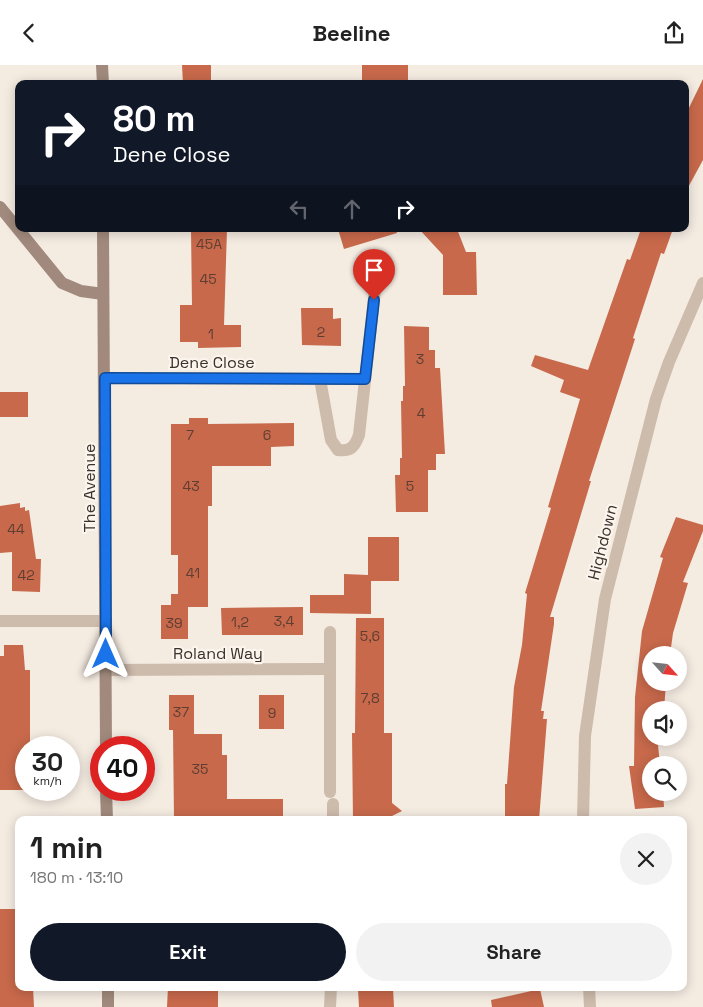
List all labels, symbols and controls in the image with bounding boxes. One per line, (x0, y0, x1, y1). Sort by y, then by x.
icon: back (15, 19, 43, 47)
text: Beeline (313, 19, 390, 47)
icon: share (660, 19, 688, 47)
text: 80 m (113, 97, 195, 141)
icon: right (30, 100, 95, 165)
text: Dene Close (113, 140, 231, 168)
icon: left (285, 195, 313, 223)
icon: ahead (338, 195, 366, 223)
icon: right (391, 195, 419, 223)
house number: 45A (196, 235, 222, 253)
pin (353, 249, 395, 300)
icon: arrive (360, 256, 388, 284)
house number: 45 (199, 270, 217, 288)
house number: 2 (317, 323, 325, 341)
house number: 1 (208, 325, 214, 343)
house number: 3 (416, 350, 424, 368)
street label: Dene Close (169, 352, 255, 373)
house number: 4 (417, 404, 426, 422)
house number: 7 (186, 426, 194, 444)
house number: 6 (263, 426, 271, 444)
street label: The Avenue (79, 443, 100, 533)
house number: 43 (182, 477, 200, 495)
house number: 5 (406, 477, 414, 495)
street label: Highdown (583, 502, 622, 582)
house number: 44 (7, 520, 25, 538)
house number: 41 (186, 564, 200, 582)
house number: 42 (17, 566, 35, 584)
house number: 3,4 (274, 612, 295, 630)
house number: 1,2 (231, 613, 249, 631)
house number: 39 (165, 614, 183, 632)
position arrow (79, 627, 131, 679)
house number: 5,6 (360, 627, 380, 645)
street label: Roland Way (173, 643, 263, 664)
north arrow (642, 646, 688, 691)
map controls (642, 646, 687, 801)
house number: 7,8 (360, 689, 380, 707)
button: sound (642, 701, 687, 746)
house number: 37 (173, 703, 189, 721)
house number: 9 (268, 704, 276, 722)
speed limit sign: 40 (90, 736, 155, 801)
text: 30 (32, 746, 63, 778)
button: search (642, 756, 687, 801)
house number: 35 (192, 760, 208, 778)
text: km/h (33, 773, 62, 789)
text: 1 min (30, 828, 103, 867)
button: close (620, 833, 672, 885)
text: 180 m · 13:10 (30, 867, 123, 888)
button: Exit (30, 923, 346, 981)
button: Share (356, 923, 672, 981)

